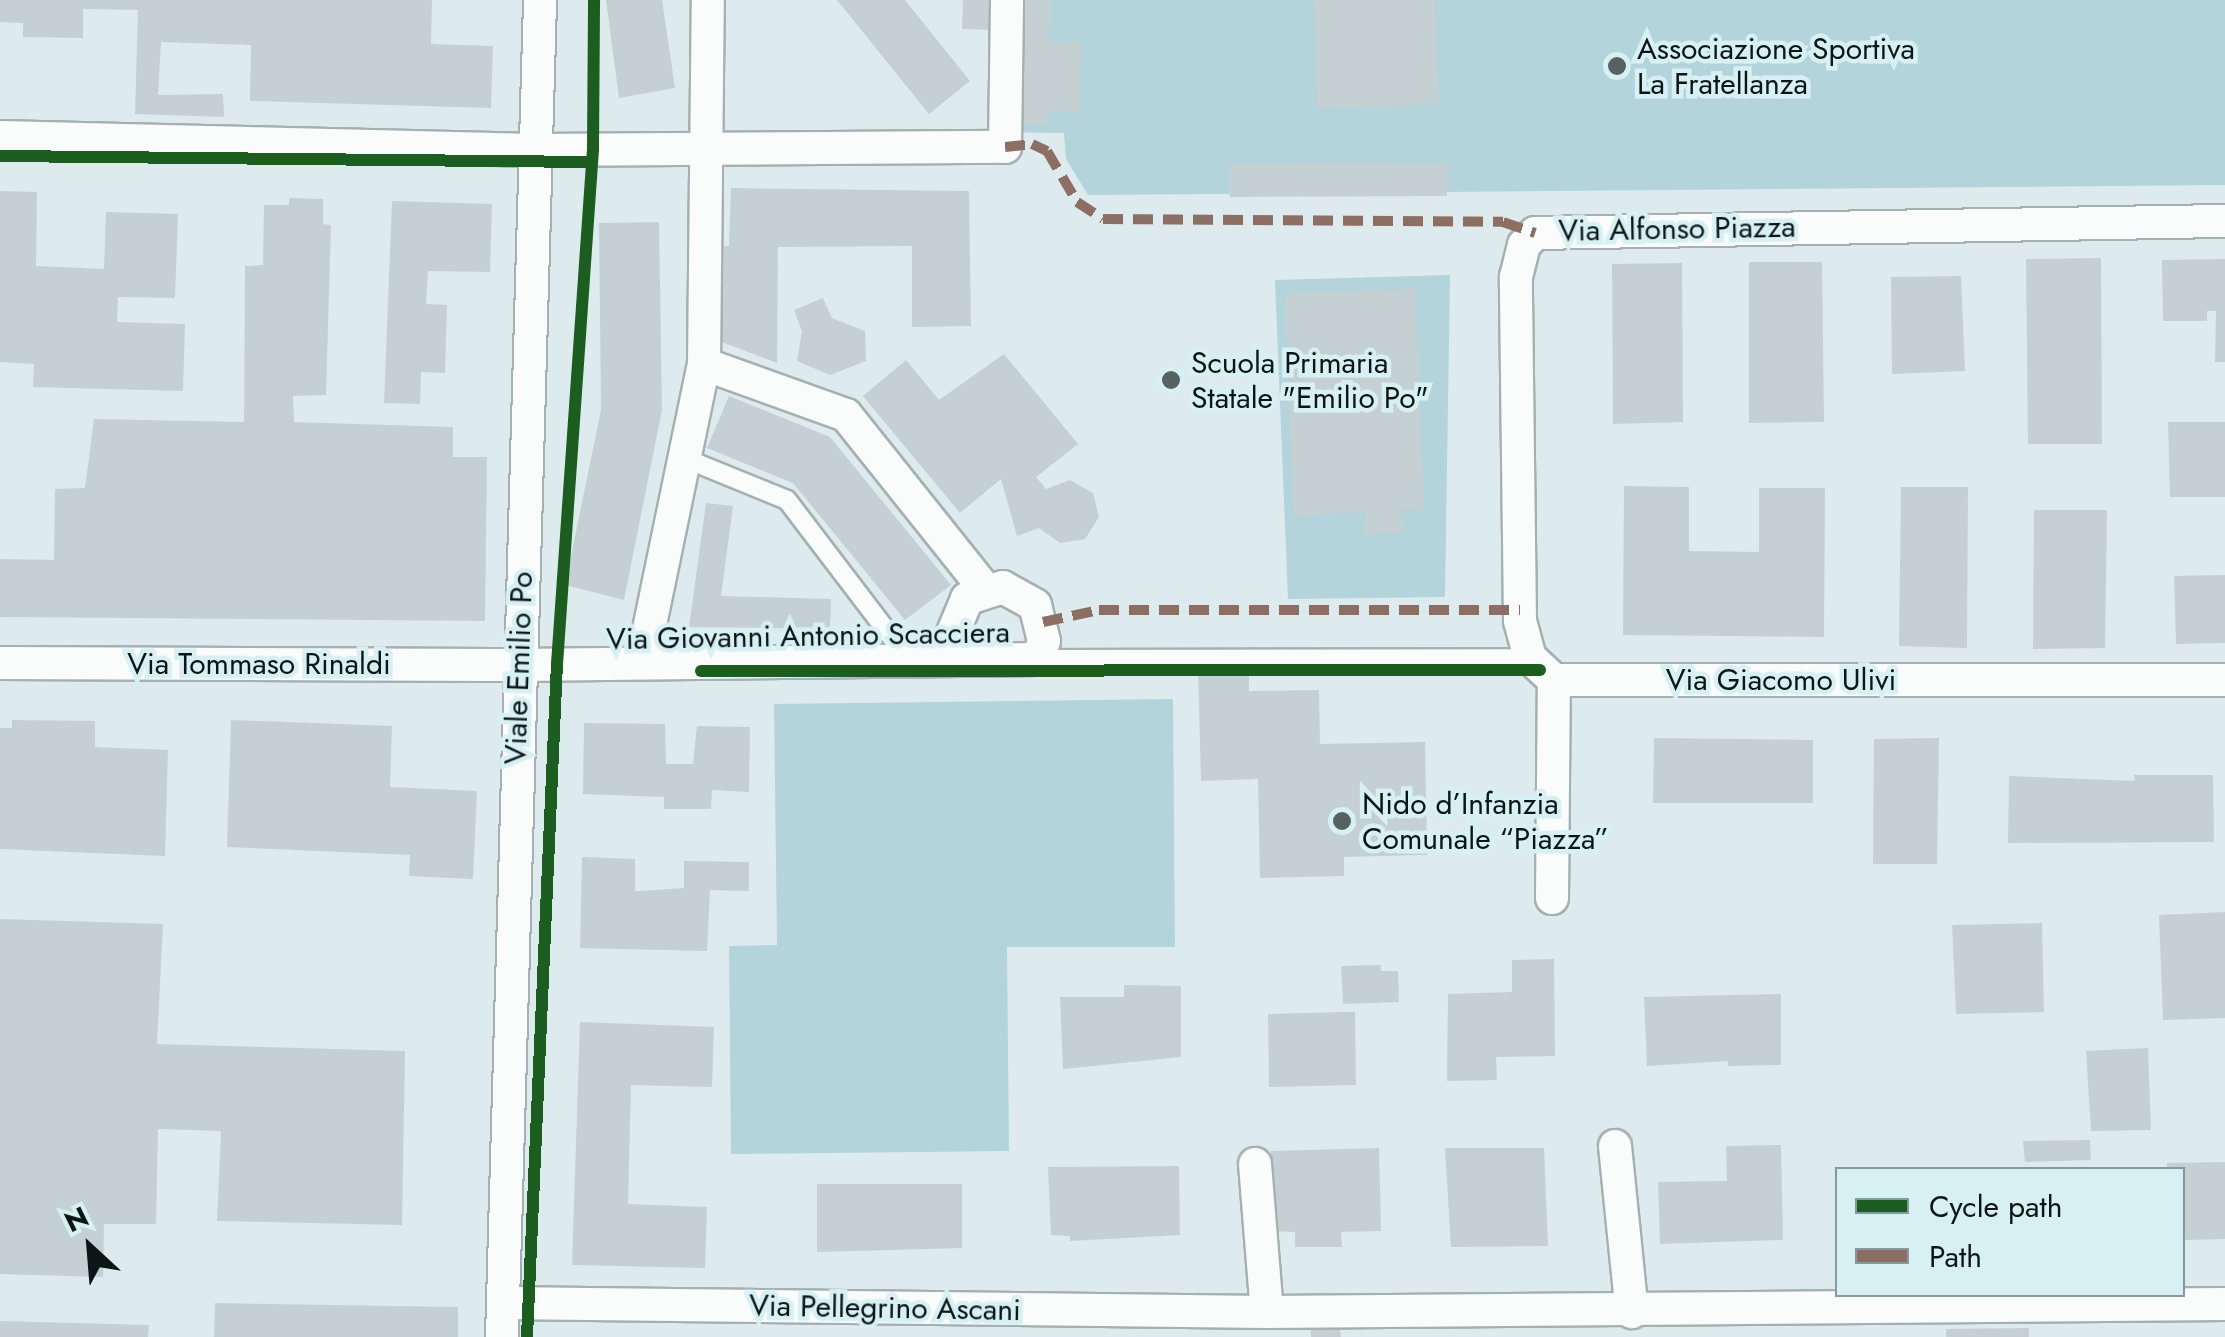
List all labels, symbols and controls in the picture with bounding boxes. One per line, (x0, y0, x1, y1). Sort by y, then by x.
place label: Associazione Sportiva La Fratellanza (1637, 31, 1915, 102)
marker: Associazione Sportiva La Fratellanza (1606, 55, 1628, 77)
street label: Via Alfonso Piazza (1558, 209, 1796, 249)
place label: Scuola Primaria Statale "Emilio Po" (1191, 345, 1429, 416)
marker: Scuola Primaria Statale "Emilio Po" (1160, 369, 1182, 391)
street label: Viale Emilio Po (498, 571, 540, 765)
street label: Via Giovanni Antonio Scacciera (606, 614, 1010, 658)
street label: Via Tommaso Rinaldi (127, 646, 391, 682)
street label: Via Giacomo Ulivi (1666, 662, 1896, 698)
place label: Nido d’Infanzia Comunale “Piazza” (1362, 786, 1609, 856)
marker: Nido d’Infanzia Comunale “Piazza” (1331, 810, 1353, 832)
legend (1835, 1167, 2185, 1297)
text: Cycle path (1929, 1185, 2062, 1228)
text: N (58, 1196, 96, 1243)
north arrow (40, 1197, 140, 1297)
text: Path (1929, 1235, 1982, 1278)
street label: Via Pellegrino Ascani (749, 1288, 1021, 1328)

